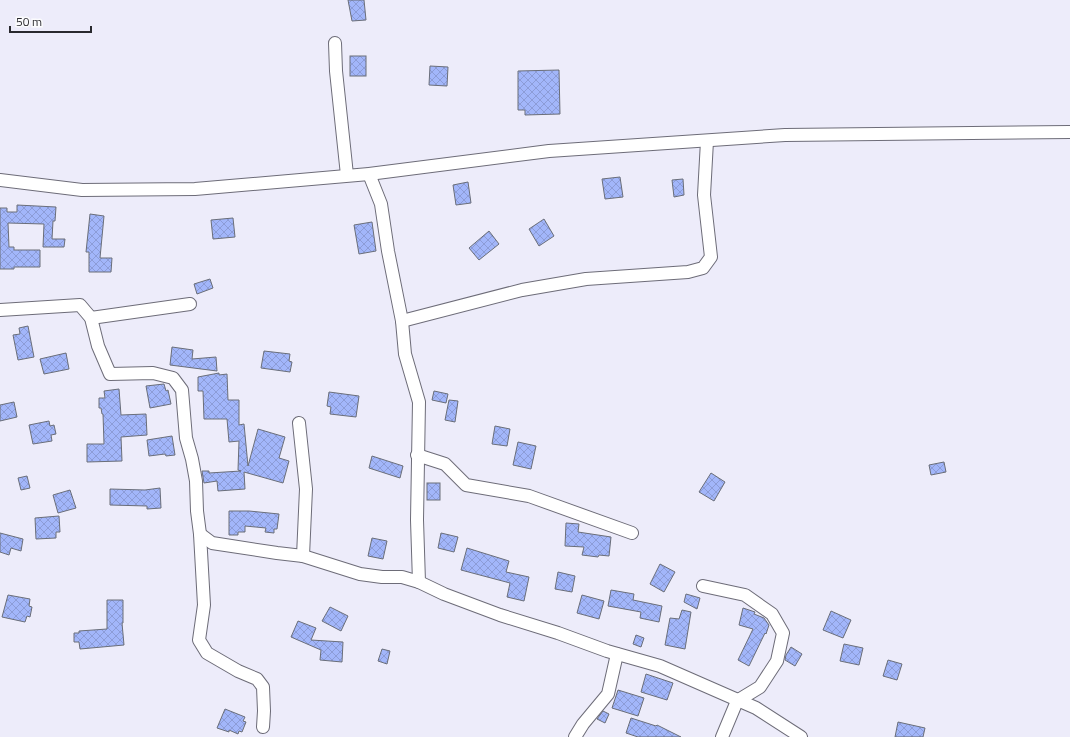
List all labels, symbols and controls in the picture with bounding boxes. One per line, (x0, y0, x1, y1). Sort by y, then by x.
scale bar (10, 8, 91, 34)
text: 50 m (16, 12, 42, 31)

